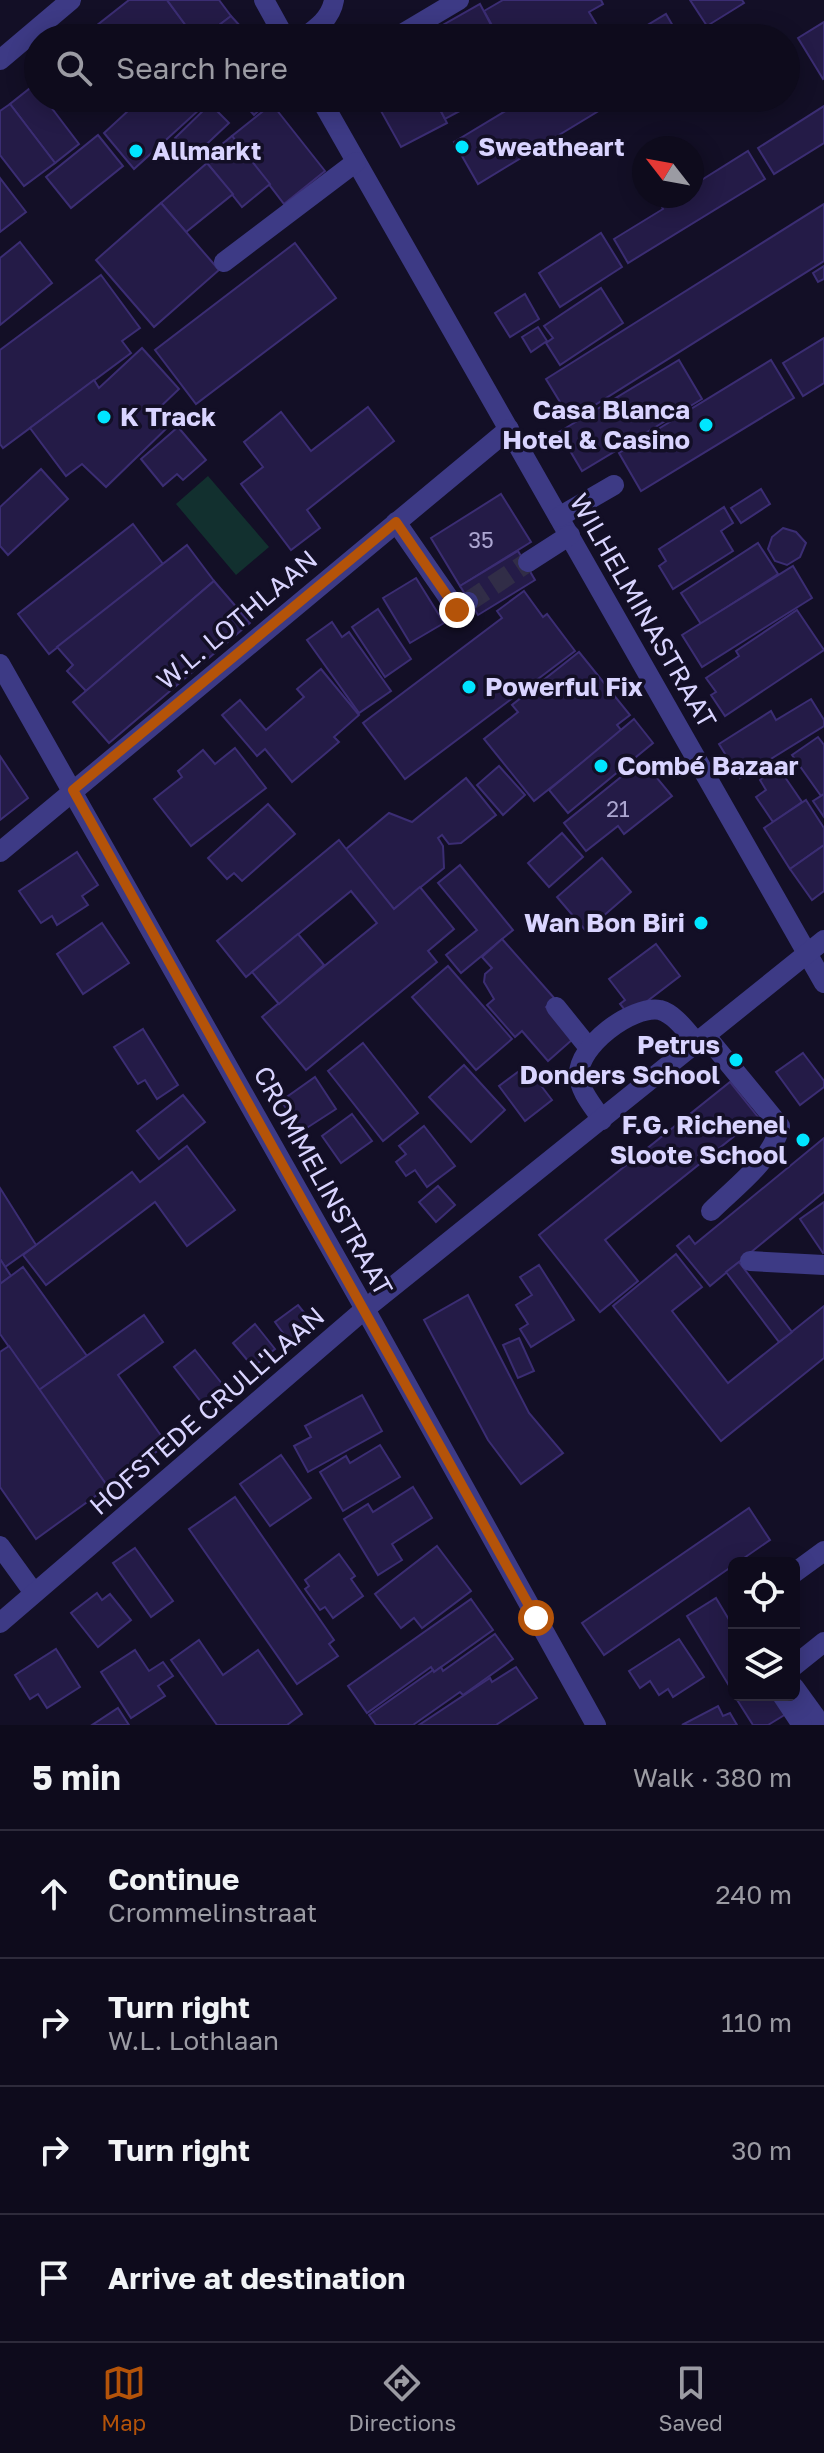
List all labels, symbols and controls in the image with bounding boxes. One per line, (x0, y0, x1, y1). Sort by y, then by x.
search box (24, 24, 800, 112)
icon: search (52, 46, 96, 90)
text: Search here (116, 50, 288, 86)
place label: Sweatheart (478, 131, 625, 162)
place label: Allmarkt (152, 135, 261, 166)
north arrow (632, 136, 704, 208)
marker: Sweatheart (453, 138, 471, 156)
marker: Allmarkt (127, 142, 145, 160)
place label: Casa Blanca Hotel & Casino (502, 394, 690, 455)
place label: K Track (120, 401, 216, 432)
marker: K Track (95, 408, 113, 426)
marker: Casa Blanca Hotel & Casino (697, 416, 715, 434)
street label: WILHELMINASTRAAT (564, 488, 723, 733)
house number: 35 (468, 526, 494, 553)
street label: W.L. LOTHLAAN (150, 543, 323, 696)
route end (439, 592, 475, 628)
place label: Powerful Fix (485, 671, 643, 702)
marker: Powerful Fix (460, 678, 478, 696)
place label: Combé Bazaar (617, 750, 799, 781)
marker: Combé Bazaar (592, 757, 610, 775)
house number: 21 (606, 795, 630, 822)
place label: Wan Bon Biri (524, 907, 685, 938)
marker: Wan Bon Biri (692, 914, 710, 932)
place label: Petrus Donders School (520, 1029, 720, 1090)
marker: Petrus Donders School (727, 1051, 745, 1069)
street label: CROMMELINSTRAAT (247, 1061, 399, 1301)
place label: F.G. Richenel Sloote School (610, 1109, 787, 1170)
marker: F.G. Richenel Sloote School (794, 1131, 812, 1149)
street label: HOFSTEDE CRULL'LAAN (83, 1300, 330, 1521)
map controls (728, 1557, 800, 1701)
button: locate (728, 1557, 800, 1629)
route start (518, 1600, 554, 1636)
button: layers (728, 1629, 800, 1701)
text: 5 min (32, 1757, 121, 1797)
text: Walk · 380 m (633, 1762, 792, 1793)
text: Continue (108, 1861, 239, 1897)
icon: ahead (32, 1872, 76, 1916)
text: 240 m (715, 1879, 792, 1910)
text: Crommelinstraat (108, 1897, 317, 1928)
text: Turn right (108, 1989, 250, 2025)
icon: right (32, 2000, 76, 2044)
text: 110 m (721, 2007, 792, 2038)
text: W.L. Lothlaan (108, 2025, 279, 2056)
icon: right (32, 2128, 76, 2172)
text: Turn right (108, 2132, 250, 2168)
text: 30 m (731, 2135, 792, 2166)
icon: arrive (32, 2256, 76, 2300)
text: Arrive at destination (108, 2260, 405, 2296)
tab: Map (101, 2361, 146, 2436)
tab: Directions (349, 2361, 456, 2436)
tab: Saved (659, 2361, 723, 2436)

